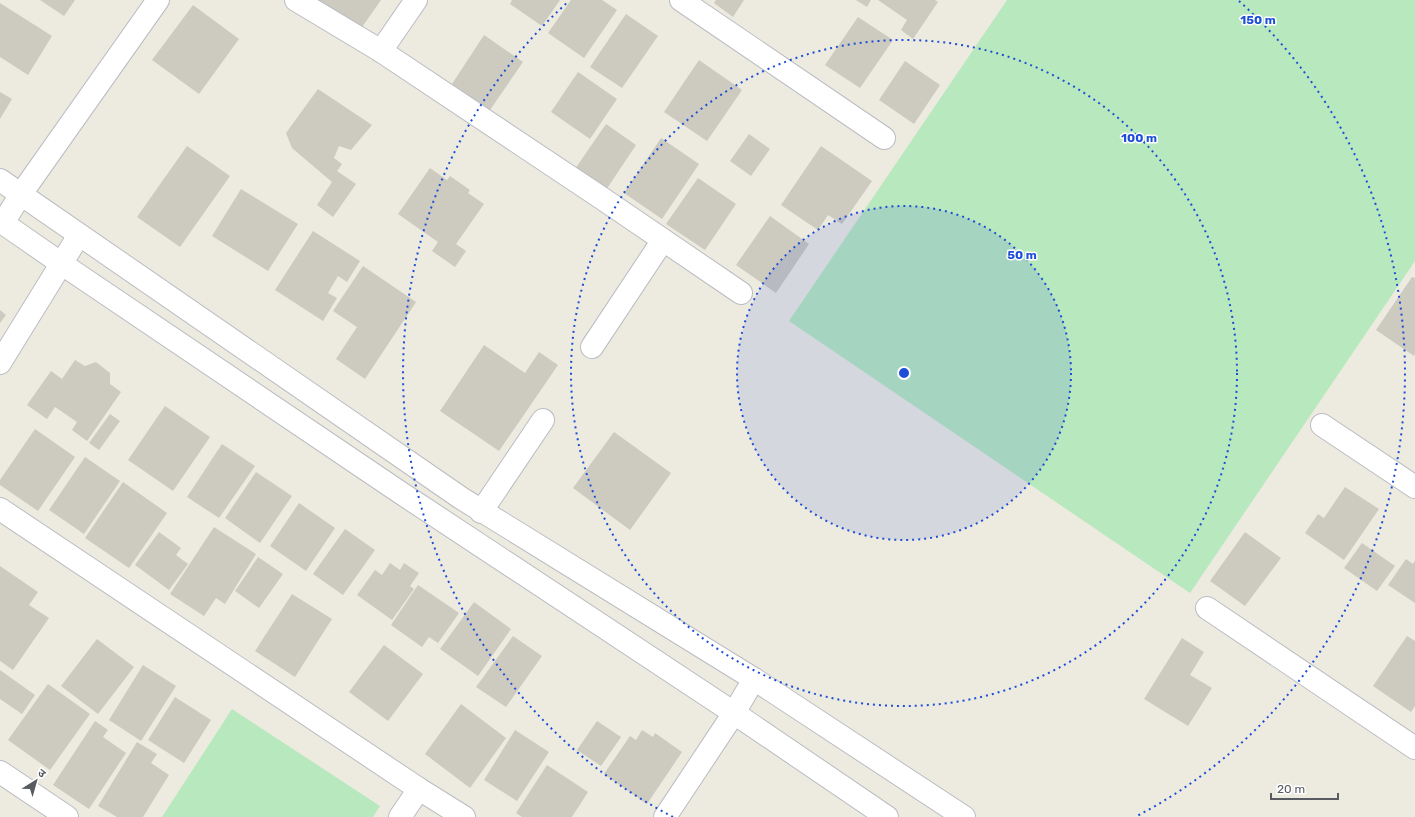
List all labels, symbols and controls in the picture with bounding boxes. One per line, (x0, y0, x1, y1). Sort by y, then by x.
text: 150 m (1240, 13, 1276, 27)
text: 100 m (1121, 131, 1157, 145)
text: 50 m (1007, 248, 1037, 262)
centre of rings (897, 366, 911, 380)
north arrow (16, 761, 56, 801)
text: उ (35, 766, 49, 781)
scale bar (1271, 775, 1338, 801)
text: 20 m (1277, 782, 1305, 796)

